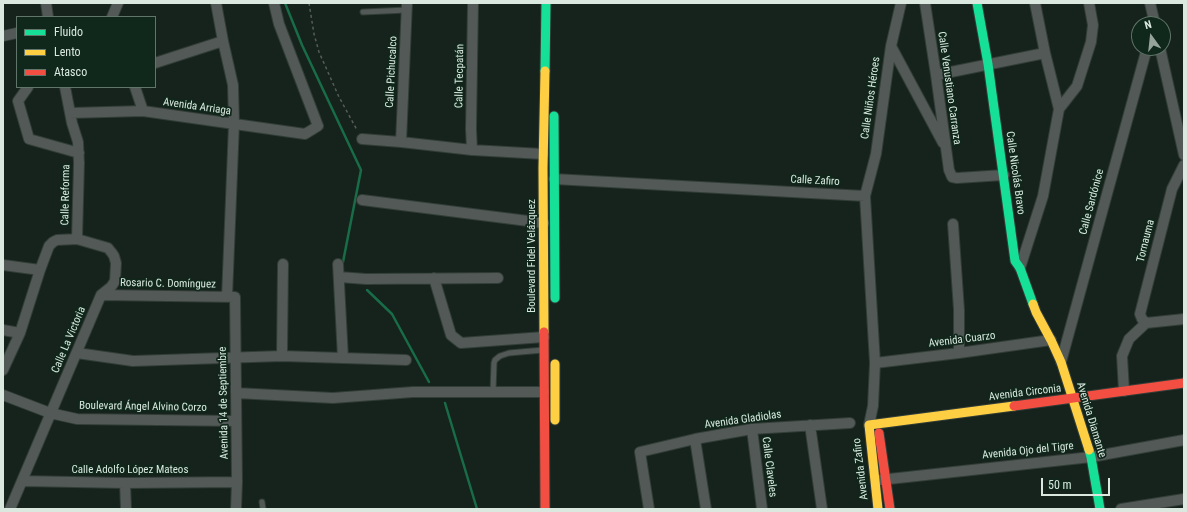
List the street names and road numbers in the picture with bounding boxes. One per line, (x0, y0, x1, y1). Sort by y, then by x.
street label: Calle Venustiano Carranza (935, 31, 963, 145)
street label: Calle Pichucalco (384, 36, 400, 108)
street label: Calle Tecpatán (453, 44, 467, 108)
street label: Calle Niños Héroes (859, 56, 883, 140)
street label: Avenida Arriaga (162, 96, 232, 118)
street label: Calle Nicolás Bravo (1003, 130, 1027, 216)
street label: Calle Reforma (59, 164, 73, 226)
street label: Calle Sardónice (1077, 168, 1107, 236)
street label: Calle Zafiro (790, 173, 840, 189)
street label: Boulevard Fidel Velázquez (525, 199, 539, 313)
street label: Tornauma (1134, 218, 1158, 264)
street label: Rosario C. Domínguez (120, 277, 216, 291)
street label: Calle La Victoria (49, 305, 89, 375)
street label: Avenida Cuarzo (928, 329, 996, 351)
street label: Avenida 14 de Septiembre (216, 346, 232, 460)
street label: Avenida Diamante (1073, 381, 1109, 459)
street label: Avenida Circonia (988, 382, 1062, 404)
street label: Boulevard Ángel Alvino Corzo (79, 399, 207, 415)
street label: Avenida Gladiolas (704, 408, 782, 432)
street label: Calle Claveles (759, 436, 779, 498)
street label: Avenida Zafiro (851, 437, 871, 501)
street label: Avenida Ojo del Tigre (982, 440, 1074, 462)
street label: Calle Adolfo López Mateos (72, 463, 188, 477)

